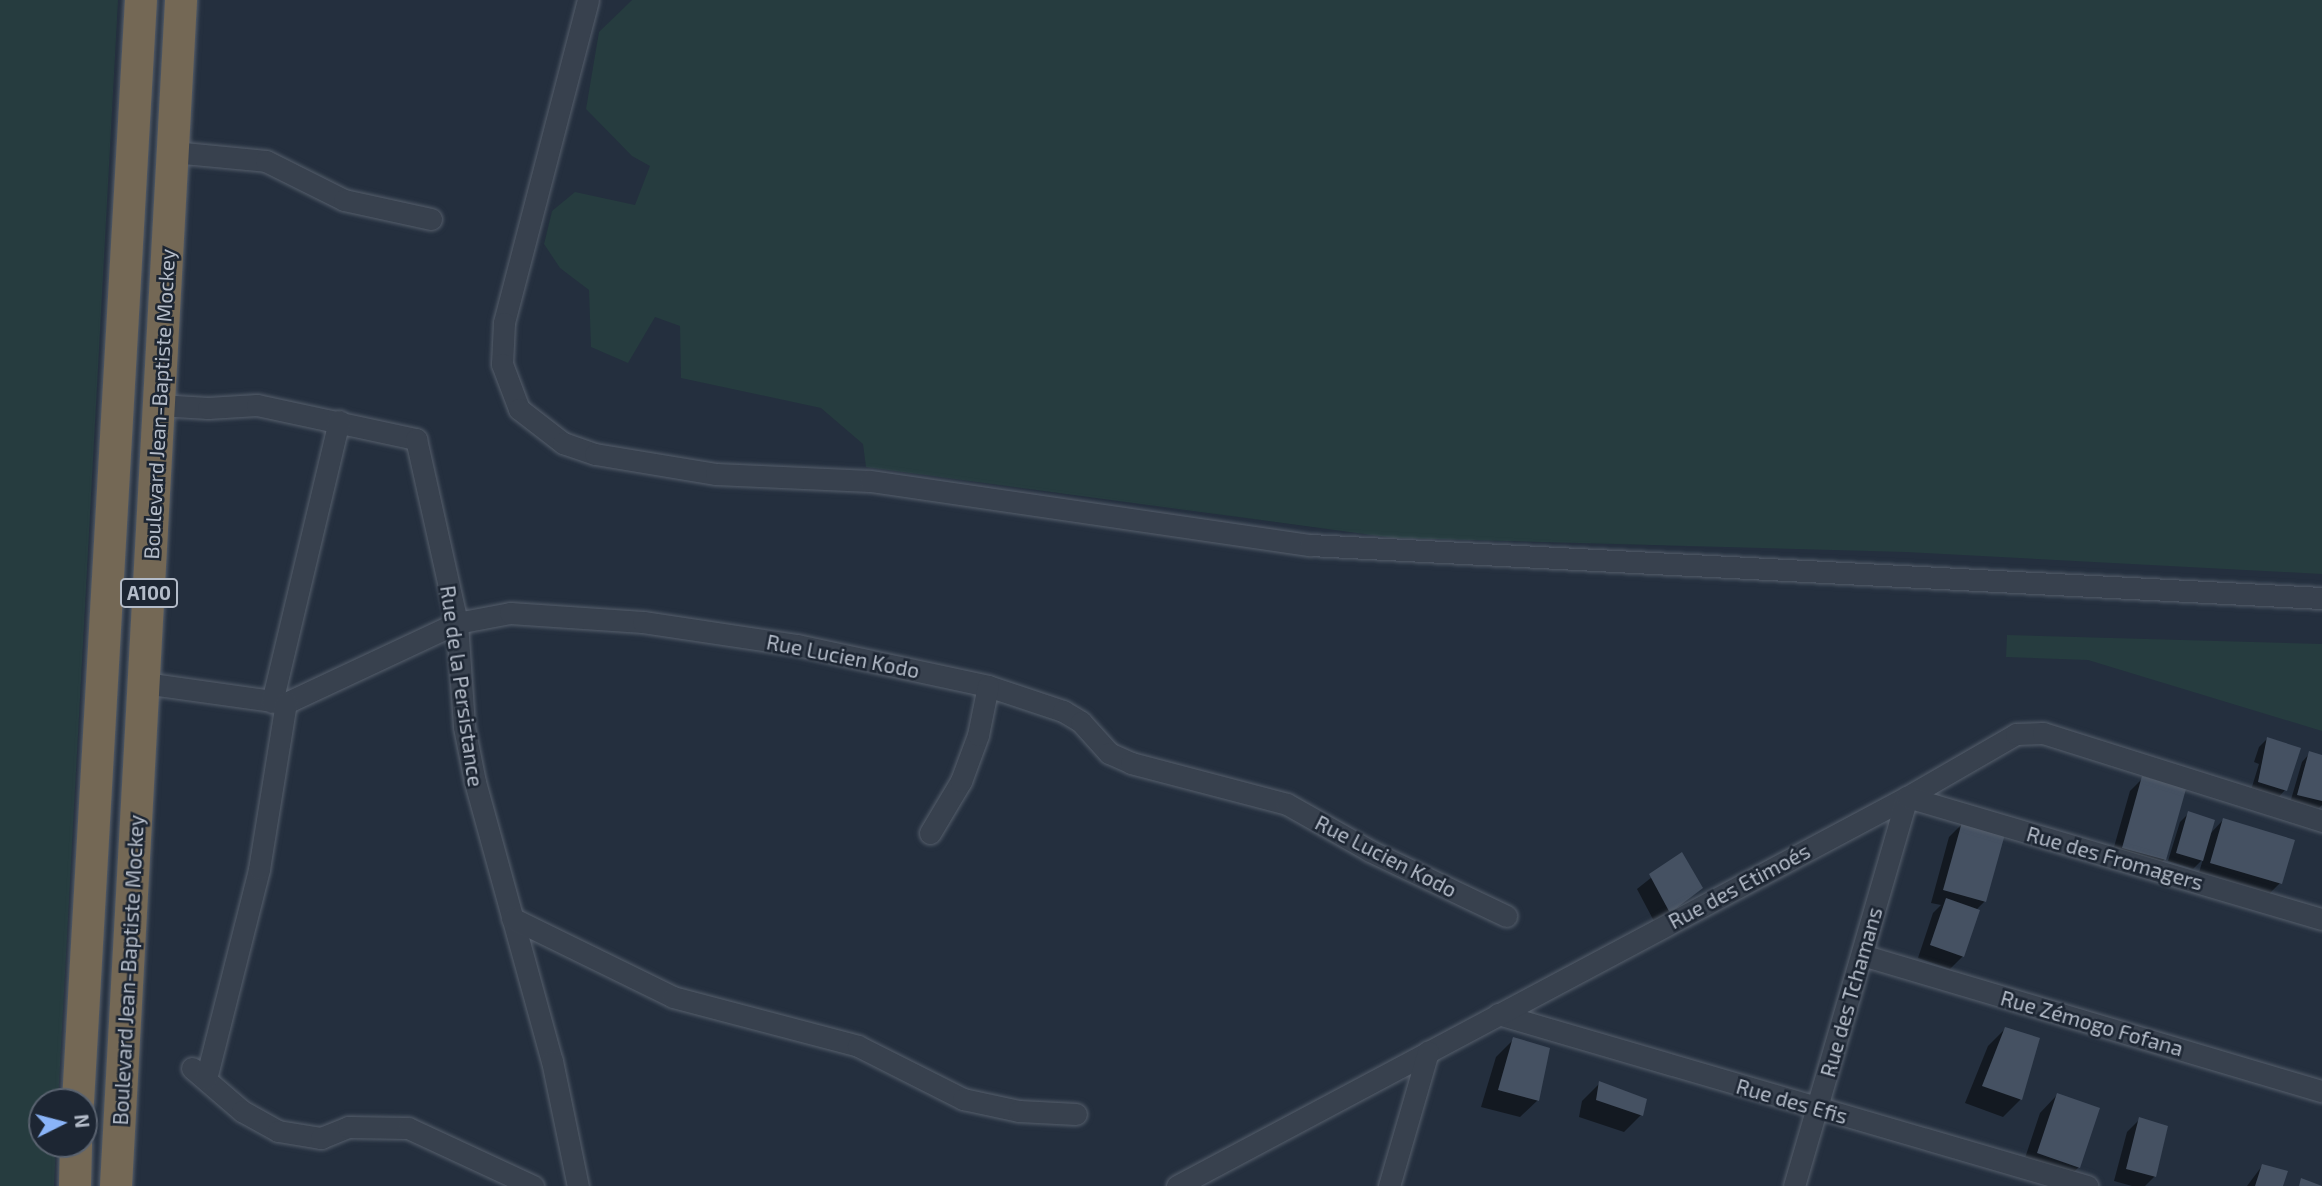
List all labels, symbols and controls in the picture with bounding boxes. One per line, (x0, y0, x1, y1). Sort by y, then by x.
street label: Boulevard Jean-Baptiste Mockey (138, 248, 180, 560)
road number: A100 (119, 578, 179, 608)
street label: Rue de la Persistance (435, 584, 489, 788)
street label: Rue Lucien Kodo (764, 629, 922, 683)
street label: Rue Lucien Kodo (1311, 810, 1461, 902)
street label: Boulevard Jean-Baptiste Mockey (107, 814, 149, 1126)
street label: Rue des Fromagers (2024, 821, 2206, 895)
street label: Rue des Etimoés (1664, 838, 1814, 934)
street label: Rue des Tchamans (1815, 904, 1887, 1080)
street label: Rue Zémogo Fofana (1998, 985, 2186, 1061)
street label: Rue des Efis (1733, 1073, 1851, 1129)
north arrow (28, 1088, 98, 1158)
text: N (70, 1113, 95, 1129)

